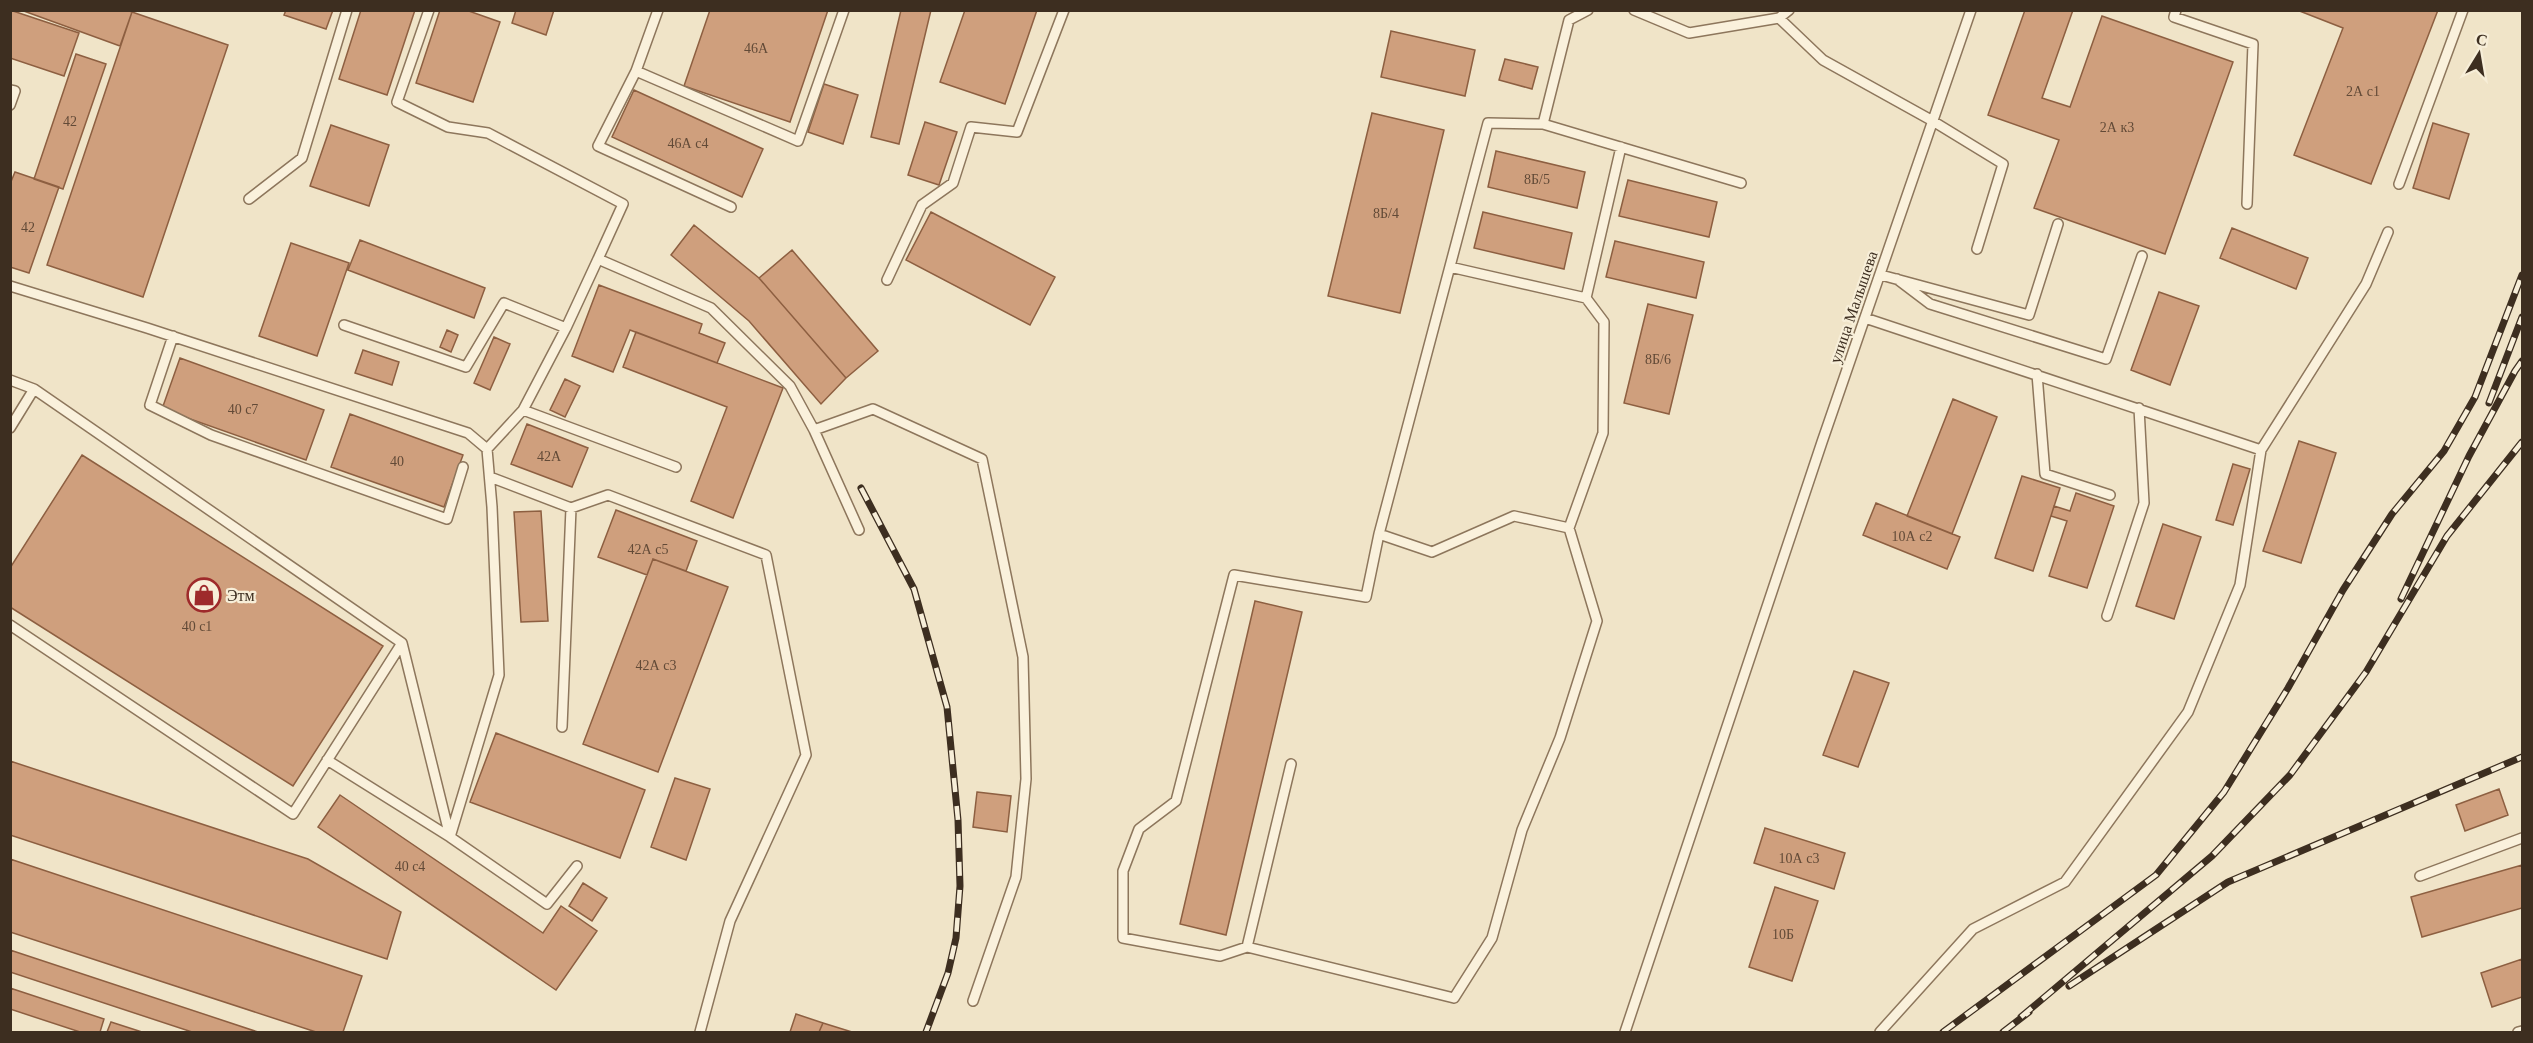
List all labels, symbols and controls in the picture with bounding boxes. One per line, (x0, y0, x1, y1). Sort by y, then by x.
north arrow (2449, 24, 2509, 84)
text: С (2474, 30, 2489, 49)
house number: 46А (744, 41, 769, 56)
house number: 2А с1 (2346, 84, 2380, 99)
house number: 42 (63, 114, 77, 129)
house number: 2А к3 (2100, 120, 2134, 135)
house number: 46А с4 (668, 136, 708, 151)
house number: 8Б/5 (1524, 172, 1550, 187)
house number: 8Б/4 (1373, 206, 1399, 221)
house number: 42 (21, 220, 35, 235)
street label: улица Малышева (1826, 249, 1882, 366)
house number: 8Б/6 (1645, 352, 1671, 367)
house number: 40 с7 (228, 402, 258, 417)
house number: 42А (537, 449, 562, 464)
house number: 40 (390, 454, 404, 469)
house number: 10А с2 (1892, 529, 1932, 544)
house number: 42А с5 (628, 542, 668, 557)
shop icon: Этм (186, 577, 222, 613)
place label: Этм (227, 587, 255, 604)
house number: 40 с1 (182, 619, 212, 634)
house number: 42А с3 (636, 658, 676, 673)
house number: 10А с3 (1779, 851, 1819, 866)
house number: 40 с4 (395, 859, 425, 874)
house number: 10Б (1772, 927, 1794, 942)

